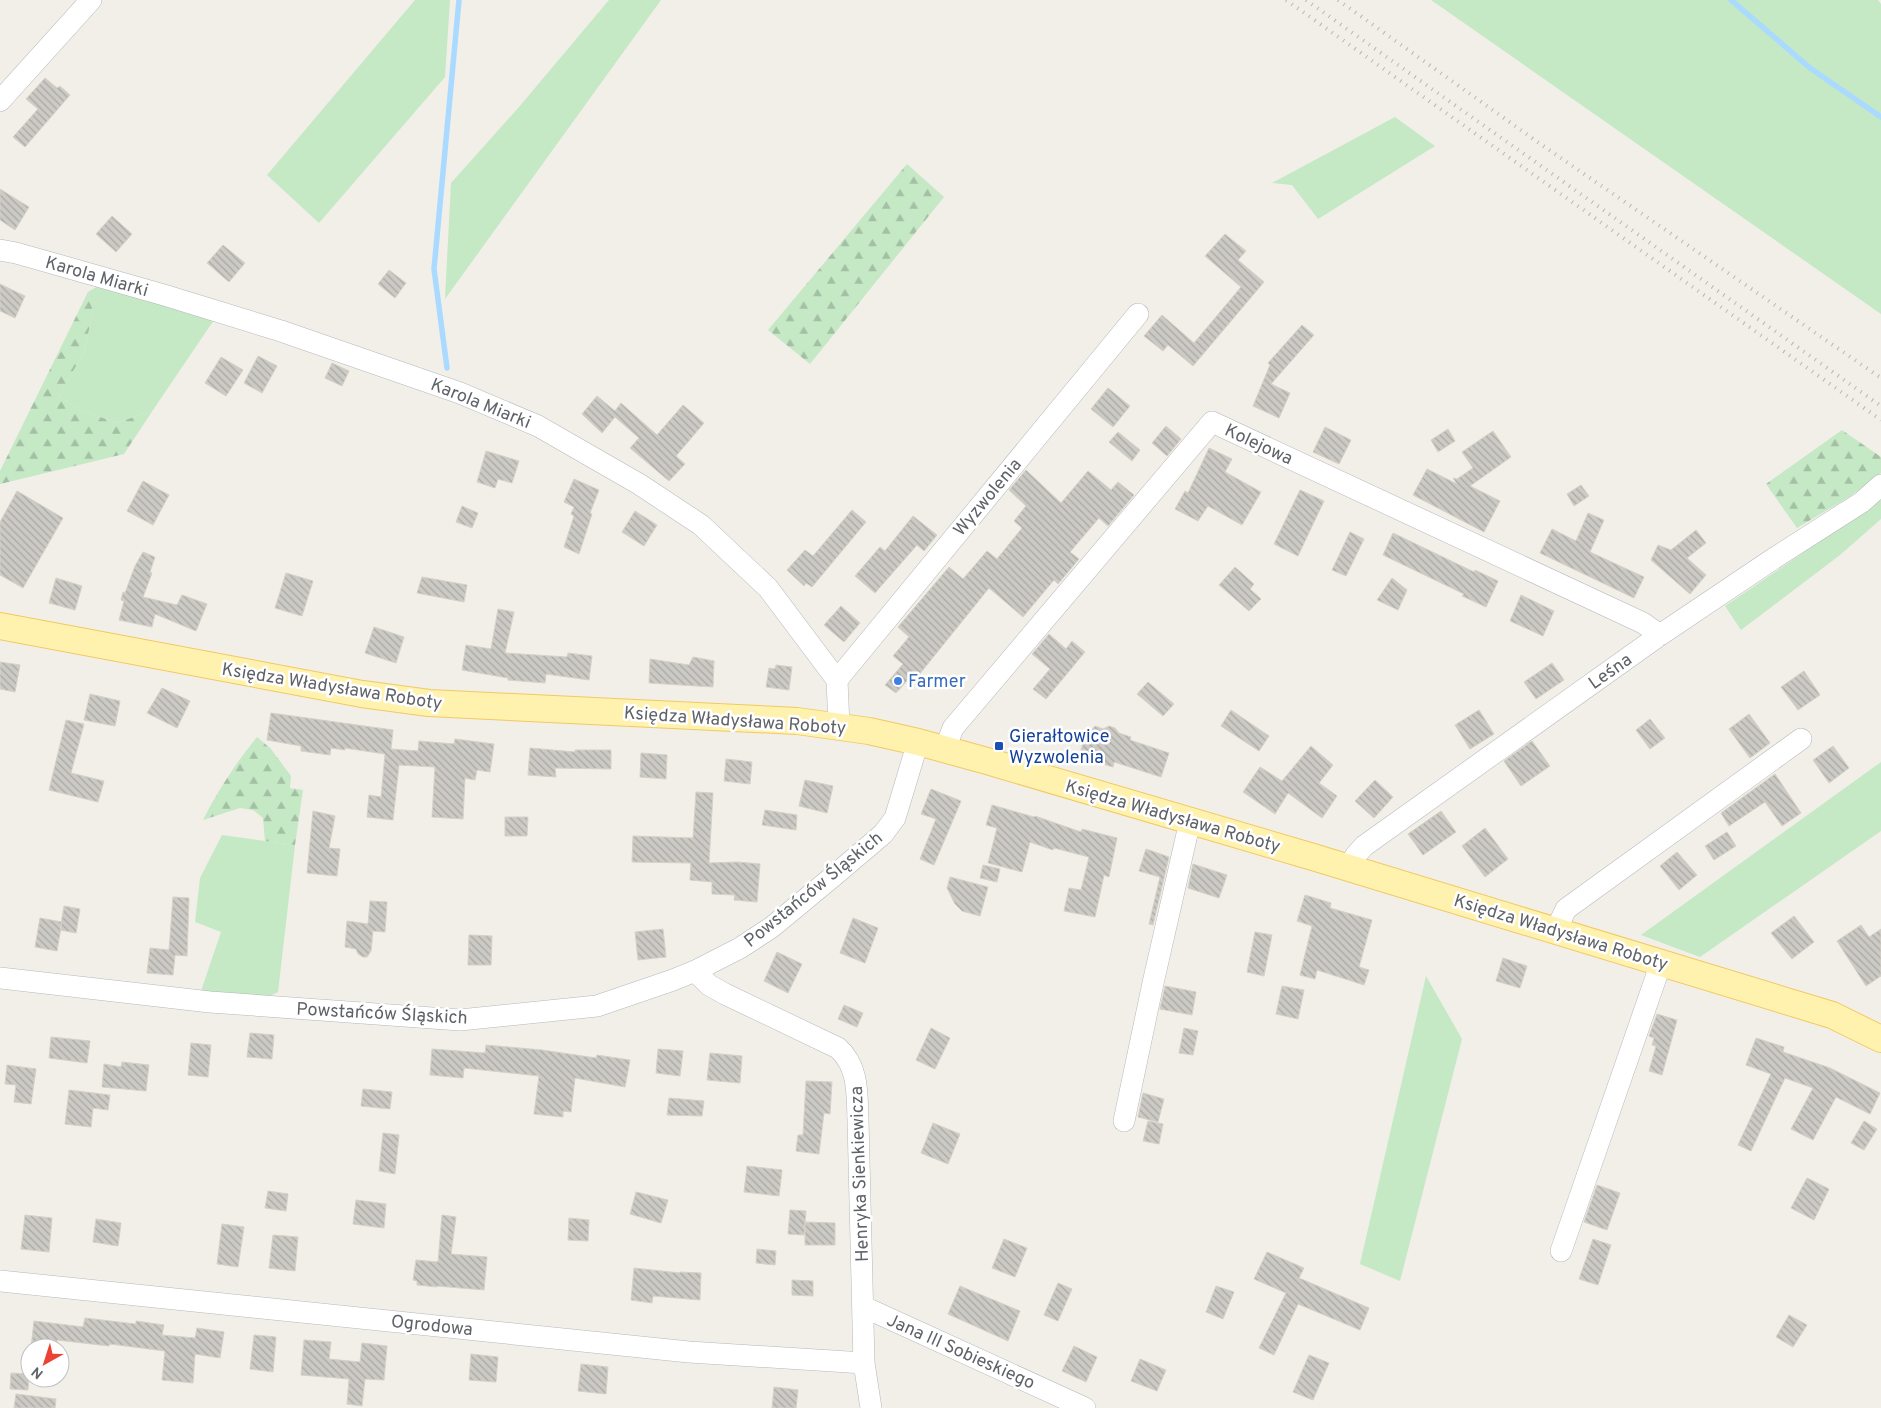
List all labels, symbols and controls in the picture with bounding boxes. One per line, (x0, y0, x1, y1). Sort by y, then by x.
street label: Karola Miarki (42, 252, 151, 303)
street label: Karola Miarki (427, 374, 534, 435)
street label: Kolejowa (1221, 420, 1296, 471)
street label: Wyzwolenia (949, 454, 1027, 542)
street label: Leśna (1585, 649, 1637, 695)
street label: Księdza Władysława Roboty (220, 659, 444, 716)
place label: Farmer (908, 671, 966, 694)
marker: Farmer (892, 675, 904, 687)
street label: Księdza Władysława Roboty (623, 702, 847, 741)
place label: Gierałtowice Wyzwolenia (1009, 726, 1109, 770)
marker: Gierałtowice Wyzwolenia (993, 740, 1005, 752)
street label: Księdza Władysława Roboty (1062, 776, 1283, 859)
street label: Powstańców Śląskich (739, 826, 888, 953)
street label: Księdza Władysława Roboty (1451, 890, 1670, 977)
street label: Powstańców Śląskich (296, 997, 468, 1030)
street label: Henryka Sienkiewicza (846, 1086, 875, 1262)
street label: Jana III Sobieskiego (883, 1309, 1038, 1395)
street label: Ogrodowa (390, 1311, 474, 1342)
north arrow (20, 1338, 70, 1388)
text: N (29, 1362, 47, 1382)

